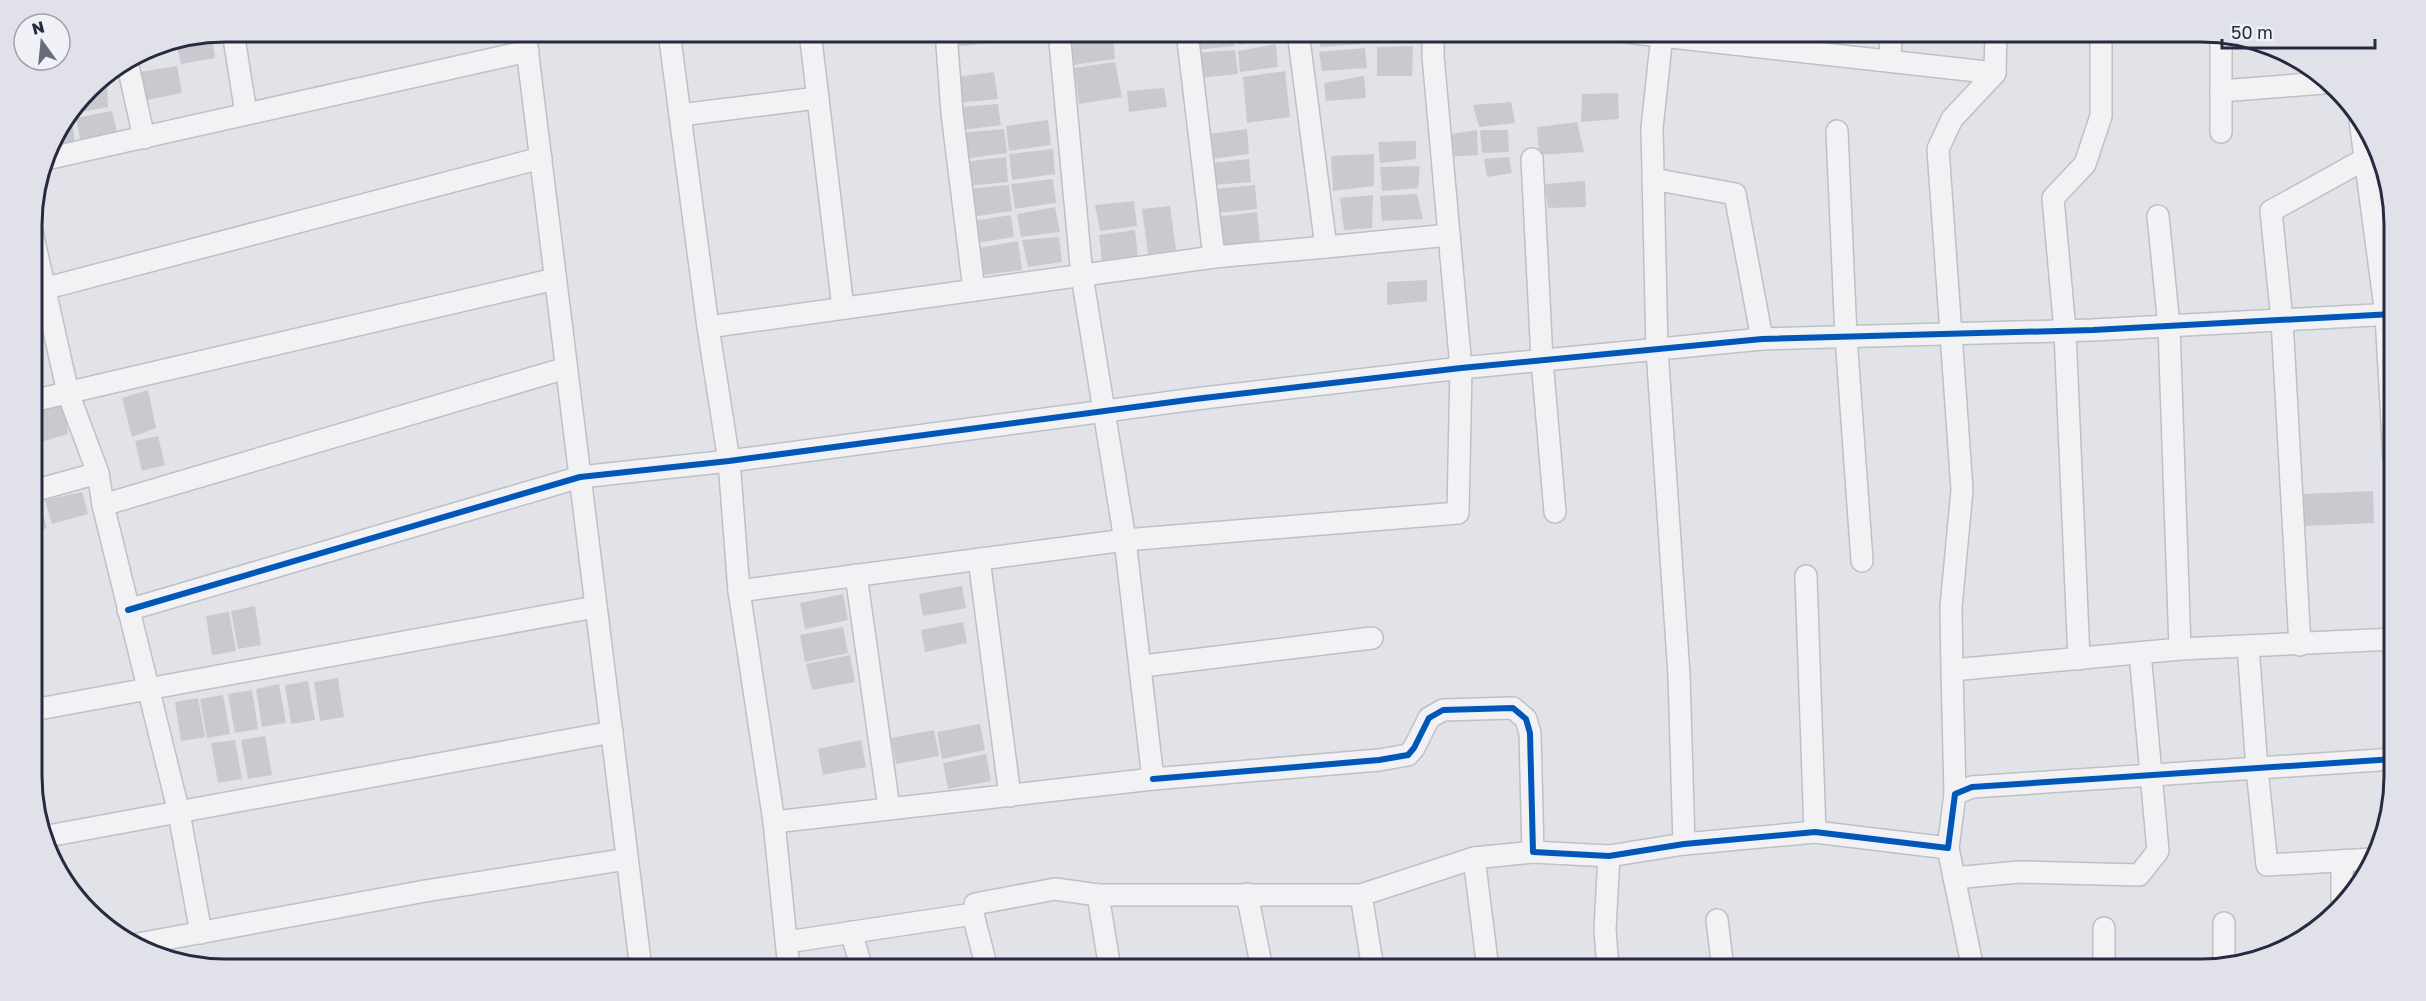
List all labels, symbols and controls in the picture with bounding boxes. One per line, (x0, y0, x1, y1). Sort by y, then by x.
north arrow (12, 12, 72, 72)
scale bar (2222, 12, 2375, 50)
text: N (30, 16, 47, 39)
text: 50 m (2231, 21, 2273, 43)

